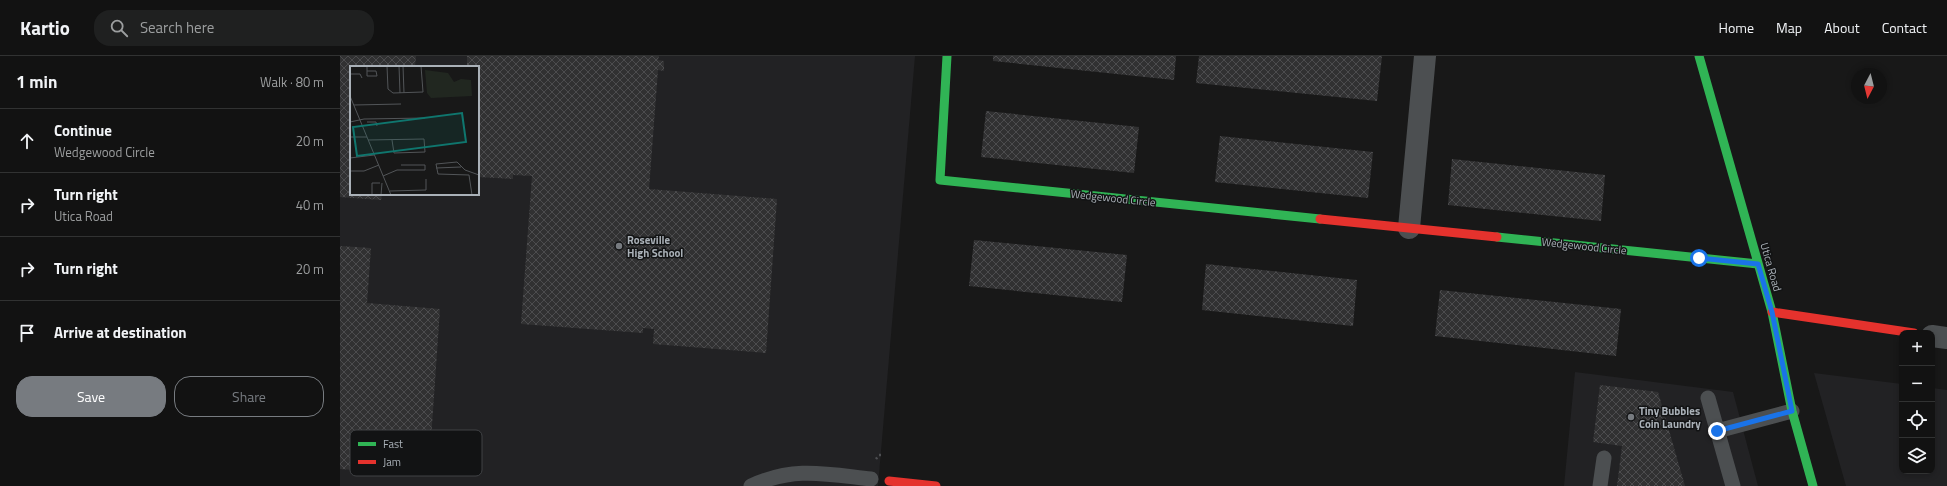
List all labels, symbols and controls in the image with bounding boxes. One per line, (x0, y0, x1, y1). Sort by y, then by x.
search box (94, 10, 374, 46)
text: Kartio (20, 13, 70, 42)
text: Search here (140, 16, 214, 39)
icon: search (108, 17, 130, 39)
text: Home (1719, 17, 1754, 38)
text: Map (1776, 17, 1802, 38)
text: About (1824, 17, 1860, 38)
text: Contact (1882, 17, 1927, 38)
inset map (350, 66, 479, 195)
north arrow (1851, 68, 1887, 104)
text: 1 min (16, 69, 57, 95)
text: Walk · 80 m (260, 72, 324, 92)
text: Continue (54, 119, 112, 142)
icon: ahead (16, 130, 38, 152)
text: 20 m (296, 131, 324, 151)
text: Wedgewood Circle (54, 142, 155, 162)
text: Turn right (54, 183, 118, 206)
street label: Wedgewood Circle (1070, 186, 1157, 210)
icon: right (16, 194, 38, 216)
text: 40 m (296, 195, 324, 215)
text: Utica Road (54, 206, 113, 226)
place label: Roseville High School (627, 232, 683, 261)
street label: Wedgewood Circle (1541, 234, 1628, 258)
marker: Roseville High School (614, 241, 624, 251)
street label: Utica Road (1756, 241, 1786, 293)
route start (1690, 249, 1708, 267)
text: Turn right (54, 257, 118, 280)
icon: right (16, 258, 38, 280)
text: 20 m (296, 259, 324, 279)
text: Arrive at destination (54, 321, 187, 344)
icon: arrive (16, 322, 38, 344)
map controls (1899, 330, 1935, 474)
button: + (1899, 330, 1935, 366)
button: − (1899, 366, 1935, 402)
button: Save (16, 376, 166, 417)
button: Share (174, 376, 324, 417)
button: locate (1899, 402, 1935, 438)
place label: Tiny Bubbles Coin Laundry (1639, 403, 1701, 432)
marker: Tiny Bubbles Coin Laundry (1626, 412, 1636, 422)
route end (1708, 422, 1726, 440)
legend (350, 430, 482, 476)
text: Fast (383, 436, 403, 452)
button: layers (1899, 438, 1935, 474)
text: Jam (383, 454, 401, 470)

